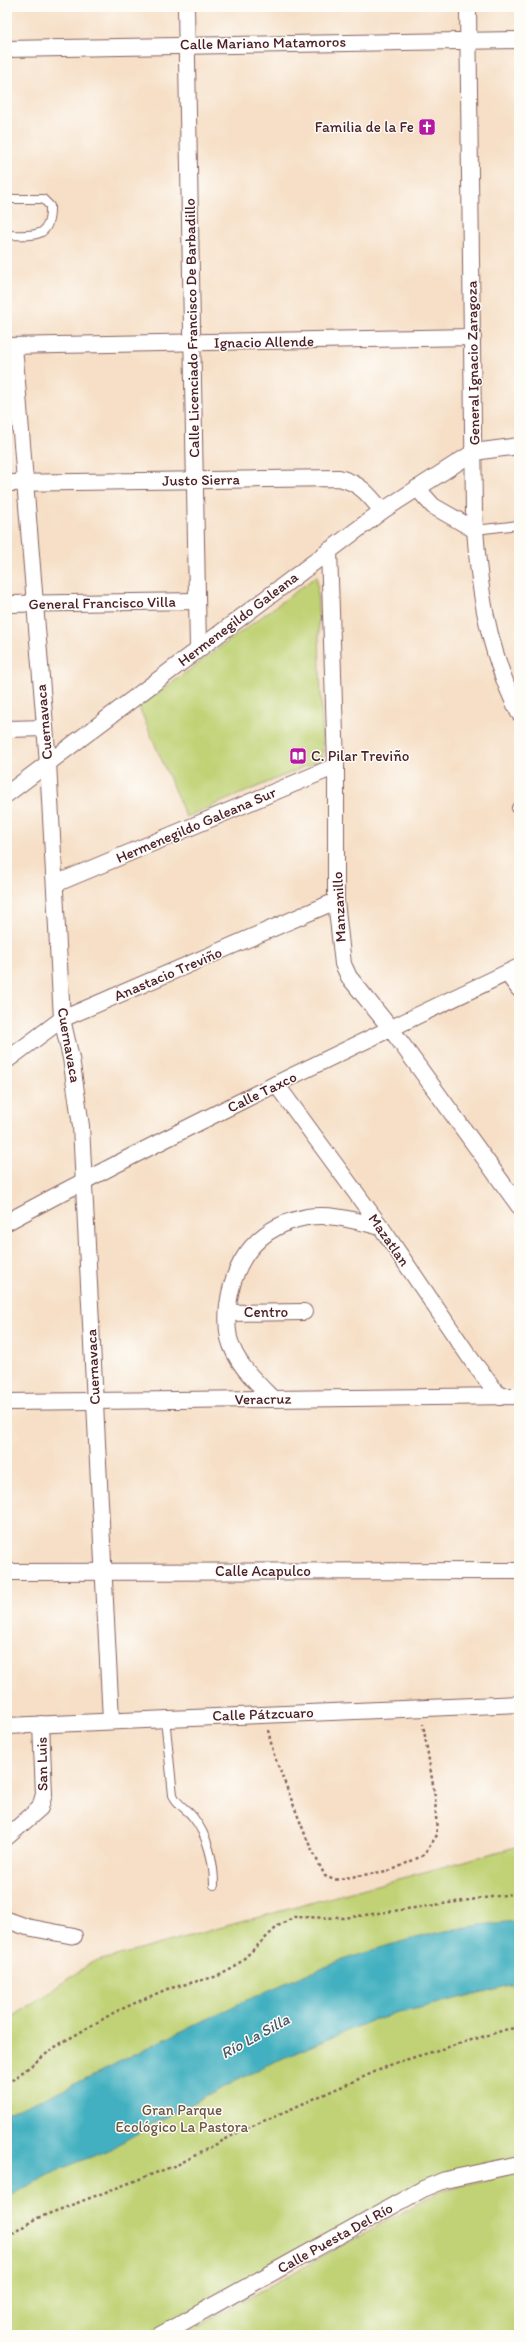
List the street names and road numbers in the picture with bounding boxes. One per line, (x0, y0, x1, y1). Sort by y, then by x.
street label: Calle Mariano Matamoros (180, 33, 347, 53)
street label: Calle Licenciado Francisco De Barbadillo (181, 198, 203, 458)
street label: General Ignacio Zaragoza (463, 280, 483, 446)
street label: Ignacio Allende (214, 332, 314, 352)
street label: Justo Sierra (162, 470, 241, 490)
street label: Hermenegildo Galeana (174, 568, 302, 670)
street label: General Francisco Villa (28, 593, 176, 613)
street label: Cuernavaca (32, 683, 56, 761)
street label: Hermenegildo Galeana Sur (113, 783, 279, 867)
street label: Manzanillo (328, 871, 350, 943)
street label: Anastacio Treviño (111, 943, 225, 1005)
street label: Cuernavaca (54, 1006, 85, 1085)
street label: Calle Taxco (224, 1068, 300, 1116)
street label: Mazatlan (364, 1210, 414, 1270)
street label: Centro (244, 1303, 288, 1321)
street label: Cuernavaca (82, 1328, 104, 1405)
street label: Veracruz (234, 1390, 292, 1408)
street label: Calle Acapulco (215, 1562, 311, 1580)
street label: Calle Pátzcuaro (212, 1703, 314, 1725)
street label: San Luis (33, 1736, 51, 1791)
street label: Calle Puesta Del Río (274, 2199, 396, 2277)

